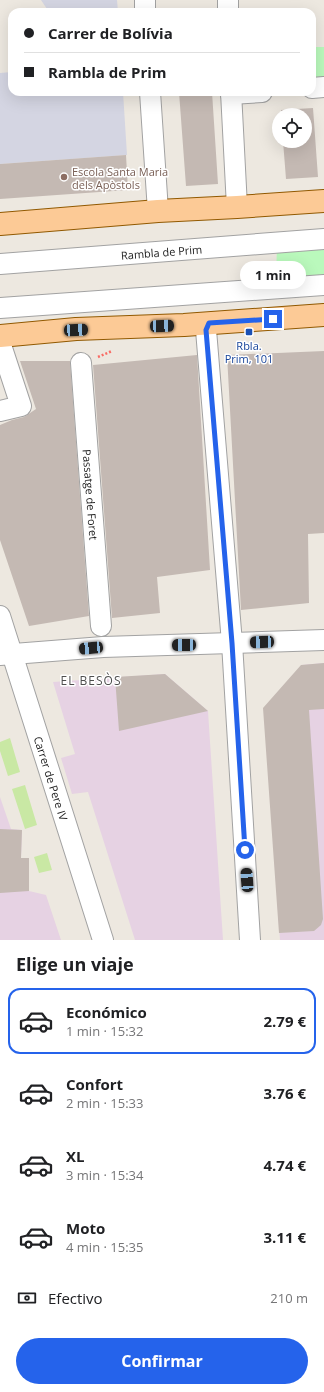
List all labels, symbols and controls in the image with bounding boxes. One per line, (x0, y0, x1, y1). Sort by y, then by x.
text: Carrer de Bolívia (48, 23, 173, 43)
text: Rambla de Prim (48, 62, 167, 82)
map controls (272, 108, 312, 148)
button: locate (272, 108, 312, 148)
place label: Escola Santa Maria dels Apòstols (72, 164, 168, 192)
marker: Escola Santa Maria dels Apòstols (59, 172, 69, 182)
street label: Rambla de Prim (120, 241, 203, 262)
callout: 1 min (240, 261, 306, 289)
text: 1 min (255, 266, 291, 284)
route end (264, 310, 282, 328)
car (150, 320, 174, 332)
car (64, 323, 88, 337)
marker: Rbla. Prim, 101 (244, 327, 254, 337)
place label: Rbla. Prim, 101 (225, 338, 273, 366)
street label: Passatge de Foret (80, 449, 102, 541)
car (250, 636, 274, 648)
car (172, 639, 196, 651)
car (79, 641, 103, 655)
district label: EL BESÒS (61, 672, 121, 689)
street label: Carrer de Pere IV (31, 734, 72, 822)
route start (236, 841, 254, 859)
car (240, 868, 254, 892)
text: Elige un viaje (16, 952, 134, 976)
text: Económico (66, 1002, 147, 1022)
icon: car (18, 1003, 54, 1039)
text: 2.79 € (264, 1011, 306, 1031)
text: 1 min · 15:32 (66, 1022, 143, 1040)
text: Confort (66, 1074, 123, 1094)
icon: car (18, 1075, 54, 1111)
text: 3.76 € (264, 1083, 306, 1103)
text: 2 min · 15:33 (66, 1094, 143, 1112)
text: XL (66, 1146, 84, 1166)
icon: car (18, 1147, 54, 1183)
text: 4.74 € (264, 1155, 306, 1175)
text: 3 min · 15:34 (66, 1166, 143, 1184)
text: Moto (66, 1218, 105, 1238)
icon: car (18, 1219, 54, 1255)
text: 3.11 € (264, 1227, 306, 1247)
text: 4 min · 15:35 (66, 1238, 143, 1256)
icon: cash (16, 1287, 38, 1309)
text: Efectivo (48, 1288, 103, 1308)
text: 210 m (270, 1289, 308, 1307)
button: Confirmar (16, 1338, 308, 1384)

